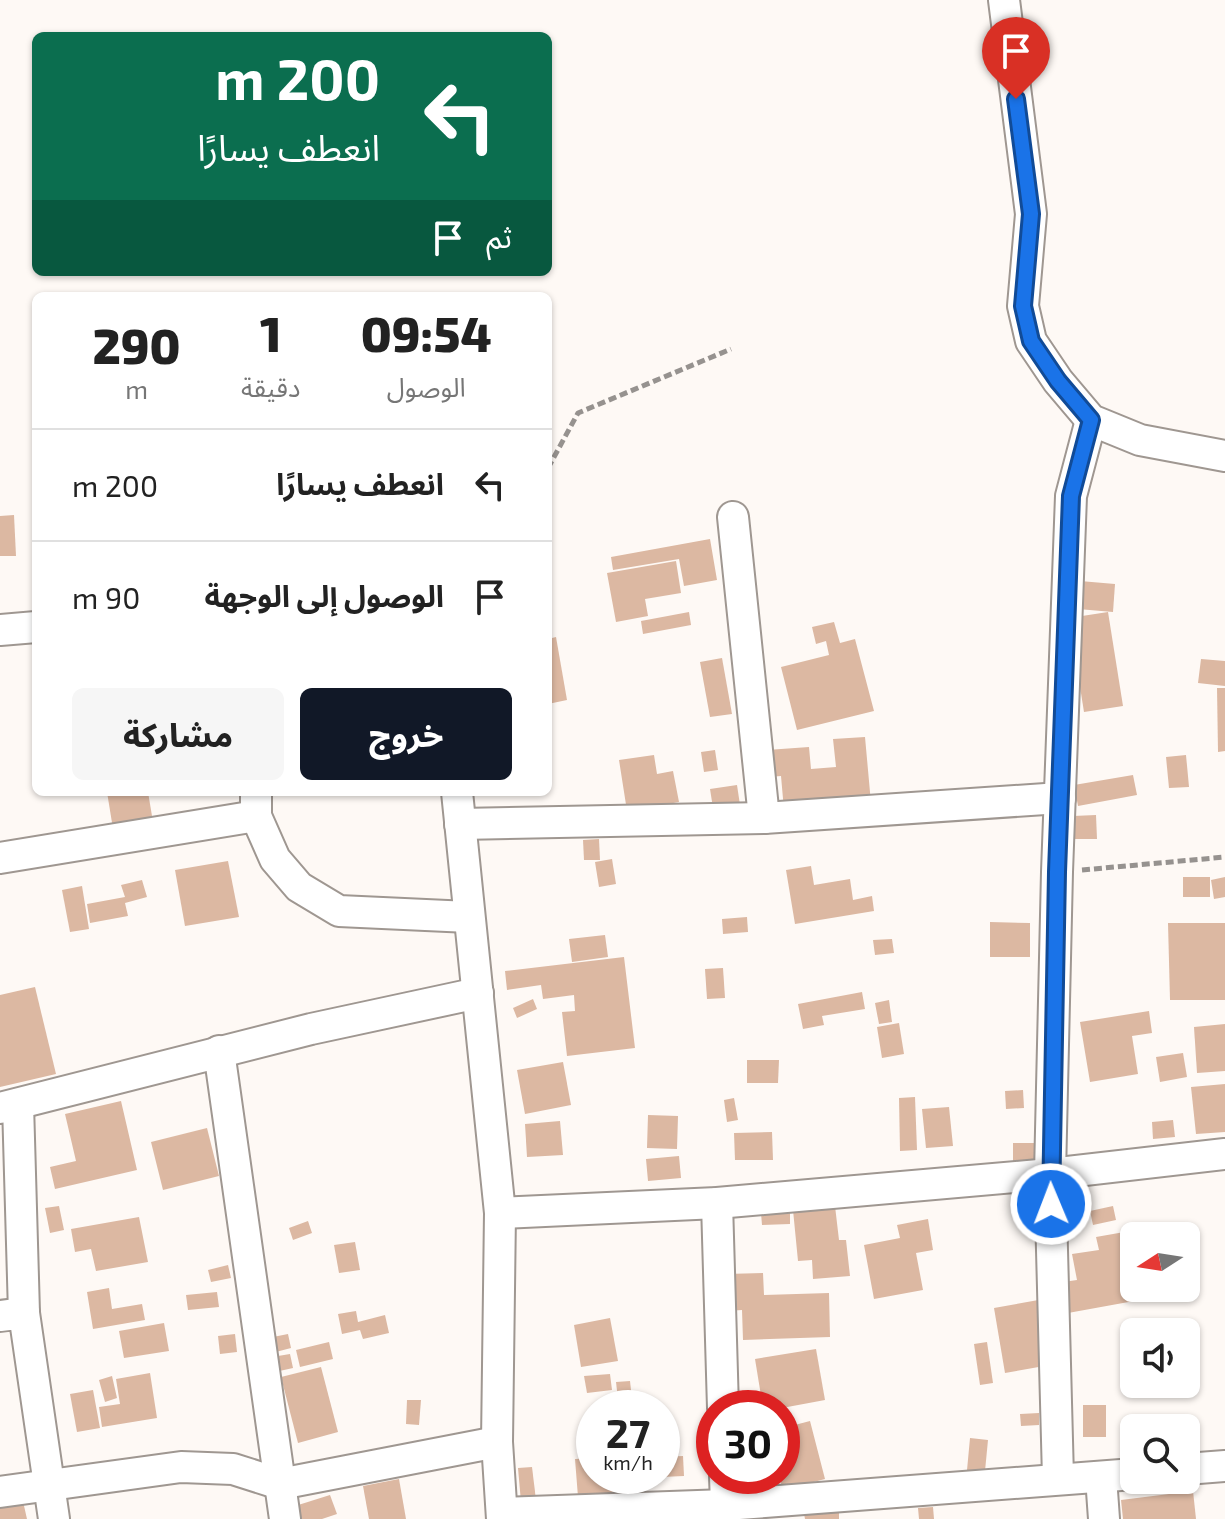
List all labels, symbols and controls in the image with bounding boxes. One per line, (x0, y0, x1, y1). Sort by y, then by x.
pin (982, 17, 1050, 99)
icon: arrive (994, 29, 1038, 73)
text: 200 m (215, 44, 380, 111)
icon: left (408, 64, 512, 168)
text: انعطف يسارًا (197, 125, 380, 168)
icon: arrive (426, 216, 470, 260)
text: ثم (486, 218, 512, 254)
text: 1 (260, 304, 282, 362)
text: 09:54 (361, 304, 492, 362)
text: 290 (92, 316, 181, 374)
text: دقيقة (241, 371, 300, 402)
text: الوصول (387, 371, 466, 402)
text: m (125, 373, 148, 404)
icon: left (468, 463, 512, 507)
text: انعطف يسارًا (276, 465, 444, 501)
text: 200 m (72, 467, 158, 503)
icon: arrive (468, 575, 512, 619)
text: الوصول إلى الوجهة (205, 577, 444, 613)
text: 90 m (72, 579, 140, 615)
button: مشاركة (72, 688, 284, 780)
button: خروج (300, 688, 512, 780)
position arrow (1009, 1162, 1093, 1246)
north arrow (1120, 1222, 1200, 1302)
map controls (1120, 1222, 1200, 1494)
button: sound (1120, 1318, 1200, 1398)
speed limit sign: 30 (696, 1390, 800, 1494)
text: 27 (606, 1408, 650, 1456)
button: search (1120, 1414, 1200, 1494)
text: km/h (603, 1450, 653, 1474)

